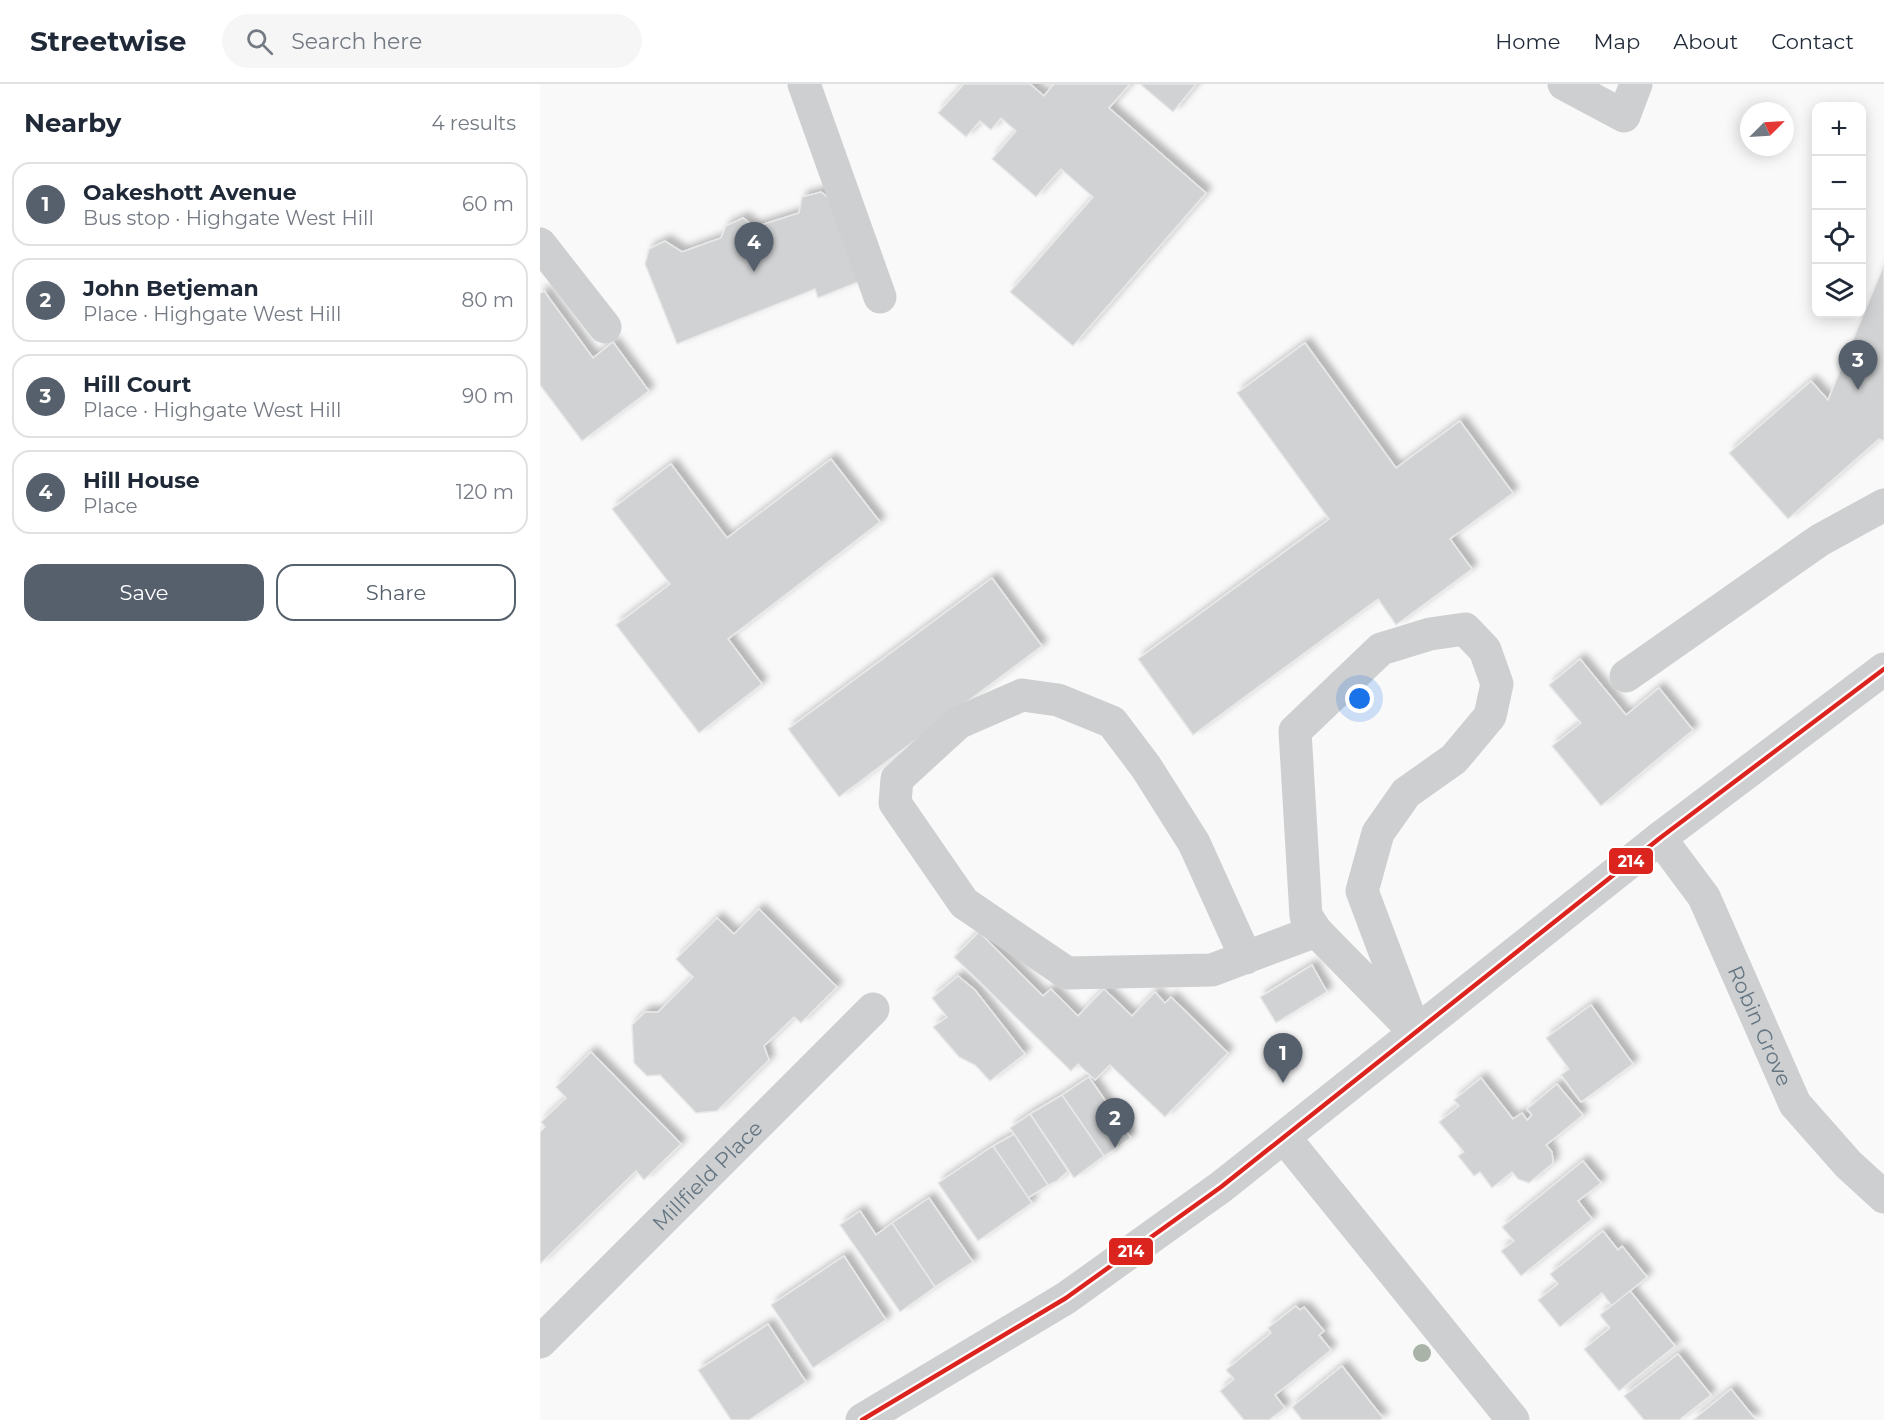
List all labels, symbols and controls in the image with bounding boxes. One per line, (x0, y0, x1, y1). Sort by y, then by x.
search box (222, 14, 642, 68)
text: Streetwise (30, 24, 186, 58)
icon: search (243, 25, 276, 58)
text: Search here (291, 28, 422, 55)
text: Home (1495, 29, 1560, 54)
text: Map (1593, 29, 1640, 54)
text: About (1673, 29, 1738, 54)
text: Contact (1771, 29, 1854, 54)
north arrow (1740, 102, 1794, 156)
map controls (1812, 102, 1866, 318)
button: + (1812, 102, 1866, 156)
text: Nearby (24, 107, 121, 139)
text: 4 results (431, 111, 516, 135)
button: − (1812, 156, 1866, 210)
text: Oakeshott Avenue (83, 179, 297, 206)
text: 1 (42, 192, 49, 216)
text: 60 m (462, 192, 514, 216)
text: Bus stop · Highgate West Hill (83, 206, 374, 230)
button: locate (1812, 210, 1866, 264)
pin: 4 (734, 222, 774, 272)
button: layers (1812, 264, 1866, 318)
text: John Betjeman (83, 275, 259, 302)
text: 2 (40, 288, 51, 312)
text: 80 m (462, 288, 514, 312)
text: Place · Highgate West Hill (83, 302, 341, 326)
pin: 3 (1838, 340, 1878, 390)
text: Hill Court (83, 371, 191, 398)
text: 3 (40, 384, 51, 408)
text: 90 m (462, 384, 514, 408)
text: Place · Highgate West Hill (83, 398, 341, 422)
text: Hill House (83, 467, 200, 494)
text: 4 (39, 480, 52, 504)
text: 120 m (456, 480, 514, 504)
text: Place (83, 494, 138, 518)
button: Save (24, 564, 264, 621)
button: Share (276, 564, 516, 621)
your location (1345, 684, 1374, 713)
line badge: 214 (1608, 847, 1654, 875)
text: 214 (1618, 852, 1644, 871)
street label: Robin Grove (1723, 961, 1798, 1090)
pin: 1 (1264, 1034, 1302, 1083)
pin: 2 (1096, 1098, 1134, 1148)
street label: Millfield Place (647, 1115, 767, 1235)
line badge: 214 (1108, 1237, 1154, 1266)
text: 214 (1118, 1242, 1144, 1261)

